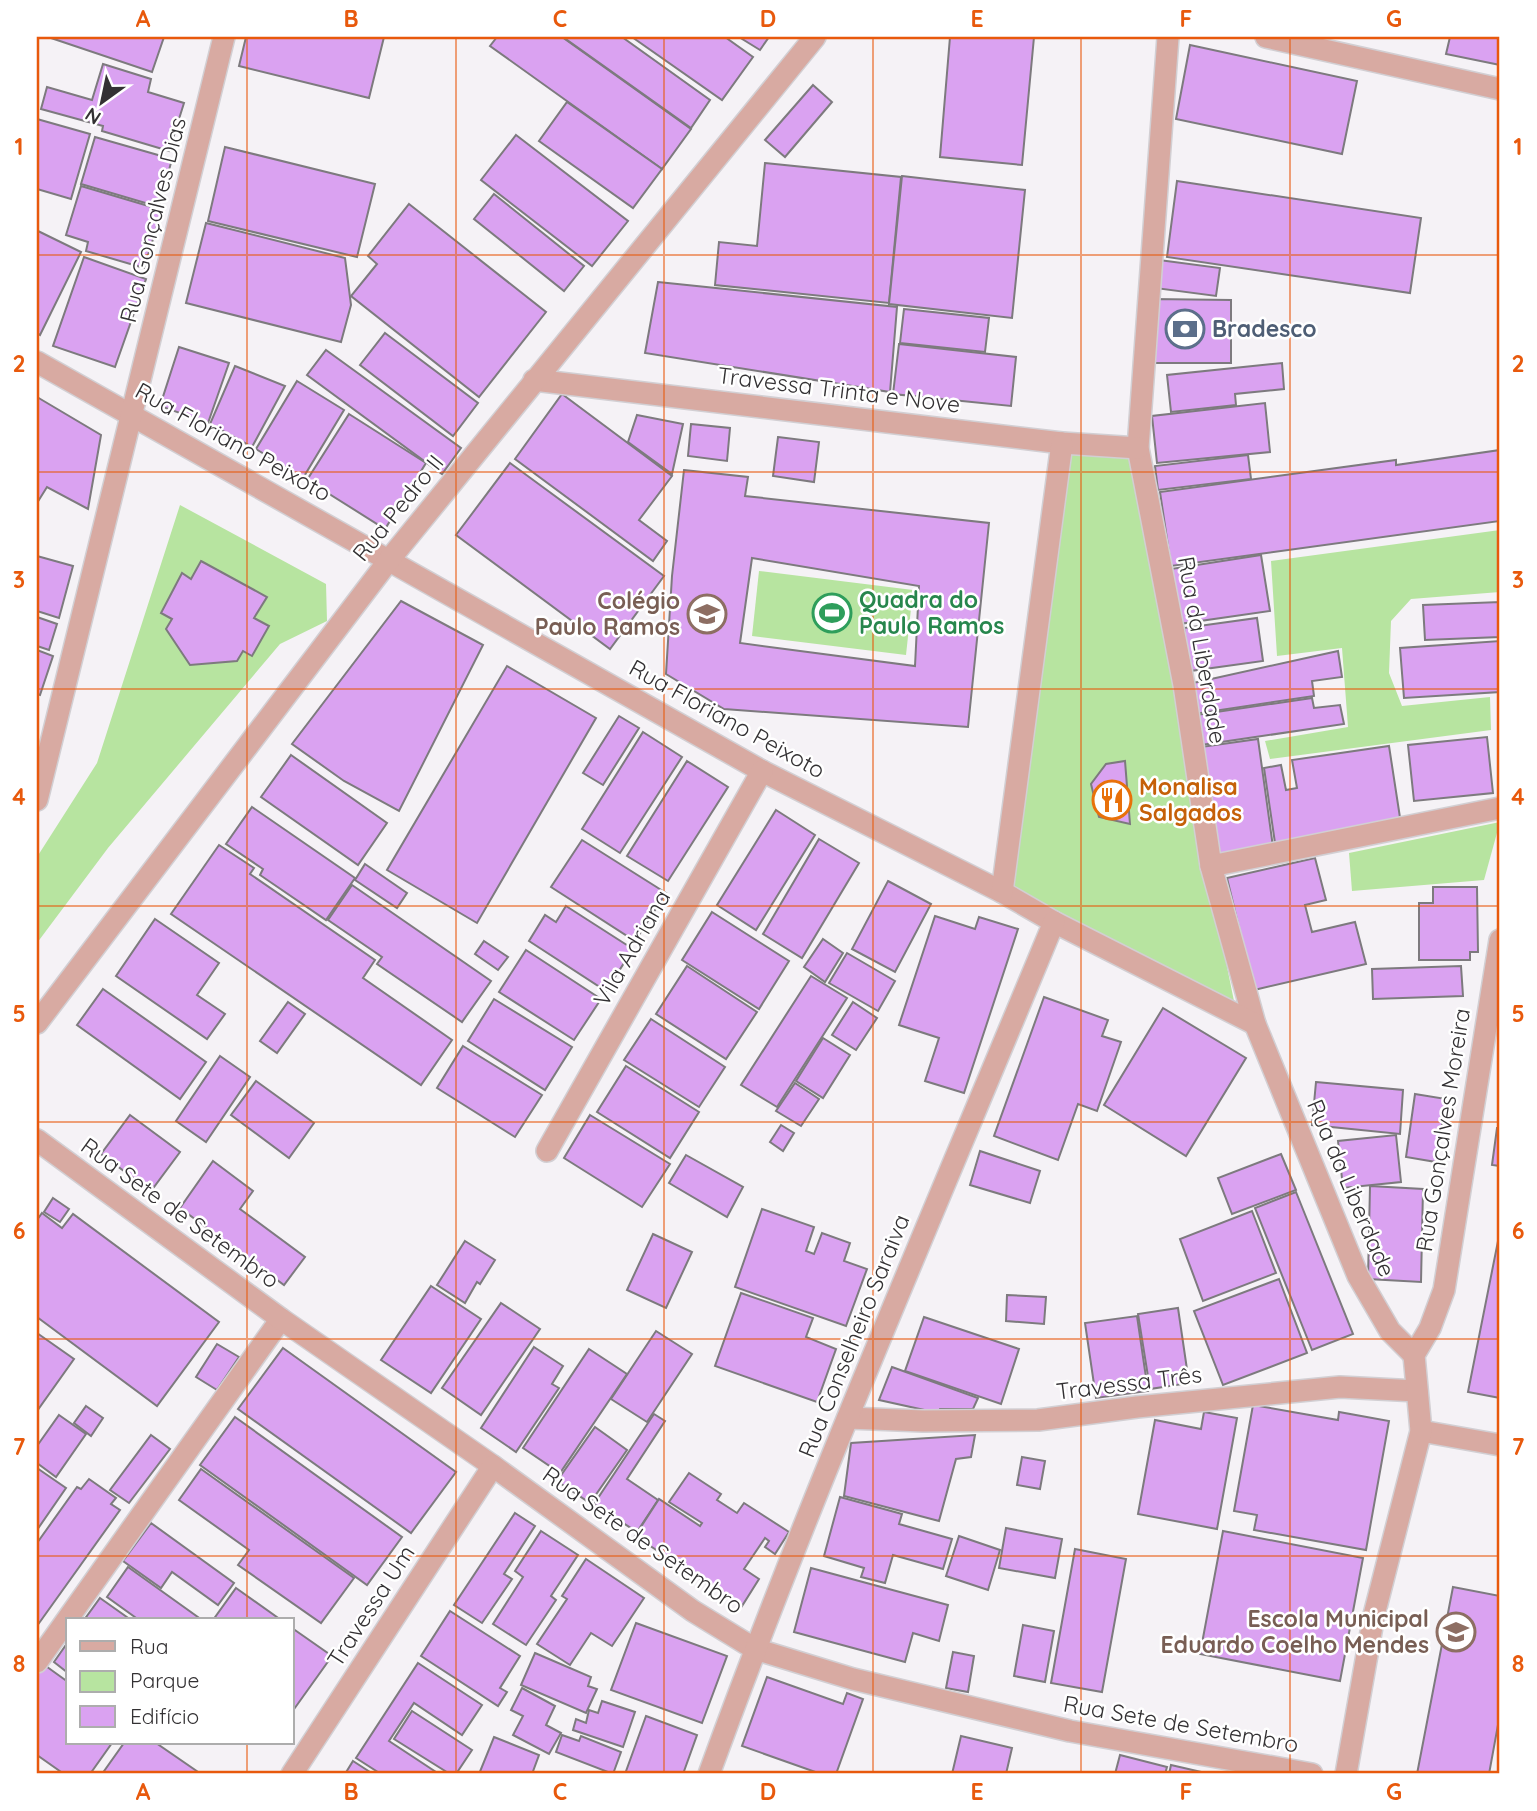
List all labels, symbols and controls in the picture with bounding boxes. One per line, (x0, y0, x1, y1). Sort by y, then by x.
text: A (136, 4, 151, 33)
text: B (343, 4, 359, 33)
text: C (553, 4, 567, 33)
text: D (760, 4, 776, 33)
text: E (970, 4, 984, 33)
text: F (1180, 4, 1192, 33)
text: G (1386, 4, 1402, 33)
north arrow (66, 66, 136, 136)
text: N (80, 102, 105, 130)
street label: Rua Gonçalves Dias (113, 114, 192, 326)
text: 1 (15, 132, 23, 161)
text: 1 (1514, 132, 1522, 161)
bank icon: Bradesco (1164, 308, 1206, 350)
place label: Bradesco (1212, 314, 1317, 343)
text: 2 (12, 349, 26, 378)
text: 2 (1511, 349, 1525, 378)
street label: Travessa Trinta e Nove (716, 360, 962, 419)
street label: Rua Floriano Peixoto (130, 376, 336, 507)
street label: Rua Pedro II (346, 448, 449, 567)
street label: Rua da Liberdade (1172, 554, 1233, 746)
text: 3 (13, 565, 25, 594)
text: 3 (1512, 565, 1524, 594)
place label: Quadra do Paulo Ramos (859, 585, 1004, 640)
place label: Colégio Paulo Ramos (535, 586, 680, 641)
sports icon: Quadra do Paulo Ramos (811, 592, 853, 634)
school or university icon: Colégio Paulo Ramos (686, 593, 728, 635)
street label: Rua Floriano Peixoto (624, 653, 830, 784)
place label: Monalisa Salgados (1139, 772, 1242, 827)
restaurant icon: Monalisa Salgados (1091, 779, 1133, 821)
text: 4 (12, 782, 26, 811)
text: 4 (1511, 782, 1525, 811)
street label: Vila Adriana (587, 884, 676, 1011)
text: 5 (12, 999, 26, 1028)
text: 5 (1511, 999, 1525, 1028)
street label: Rua Gonçalves Moreira (1409, 1006, 1476, 1254)
street label: Rua da Liberdade (1301, 1095, 1402, 1281)
street label: Rua Sete de Setembro (75, 1131, 285, 1294)
street label: Rua Conselheiro Saraiva (791, 1210, 916, 1462)
text: 6 (13, 1216, 25, 1245)
text: 6 (1512, 1216, 1524, 1245)
street label: Travessa Três (1055, 1359, 1203, 1406)
text: 7 (13, 1432, 26, 1461)
text: 7 (1512, 1432, 1525, 1461)
street label: Rua Sete de Setembro (537, 1459, 749, 1620)
street label: Travessa Um (321, 1539, 421, 1672)
place label: Escola Municipal Eduardo Coelho Mendes (1160, 1604, 1429, 1659)
school or university icon: Escola Municipal Eduardo Coelho Mendes (1435, 1611, 1477, 1653)
legend (66, 1618, 294, 1744)
text: Rua (130, 1633, 169, 1659)
text: 8 (13, 1649, 25, 1678)
text: 8 (1512, 1649, 1524, 1678)
text: Parque (130, 1667, 199, 1693)
street label: Rua Sete de Setembro (1061, 1689, 1301, 1758)
text: Edifício (130, 1703, 199, 1729)
text: A (136, 1777, 151, 1806)
text: B (343, 1777, 359, 1806)
text: C (553, 1777, 567, 1806)
text: D (760, 1777, 776, 1806)
text: E (970, 1777, 984, 1806)
text: F (1180, 1777, 1192, 1806)
text: G (1386, 1777, 1402, 1806)

